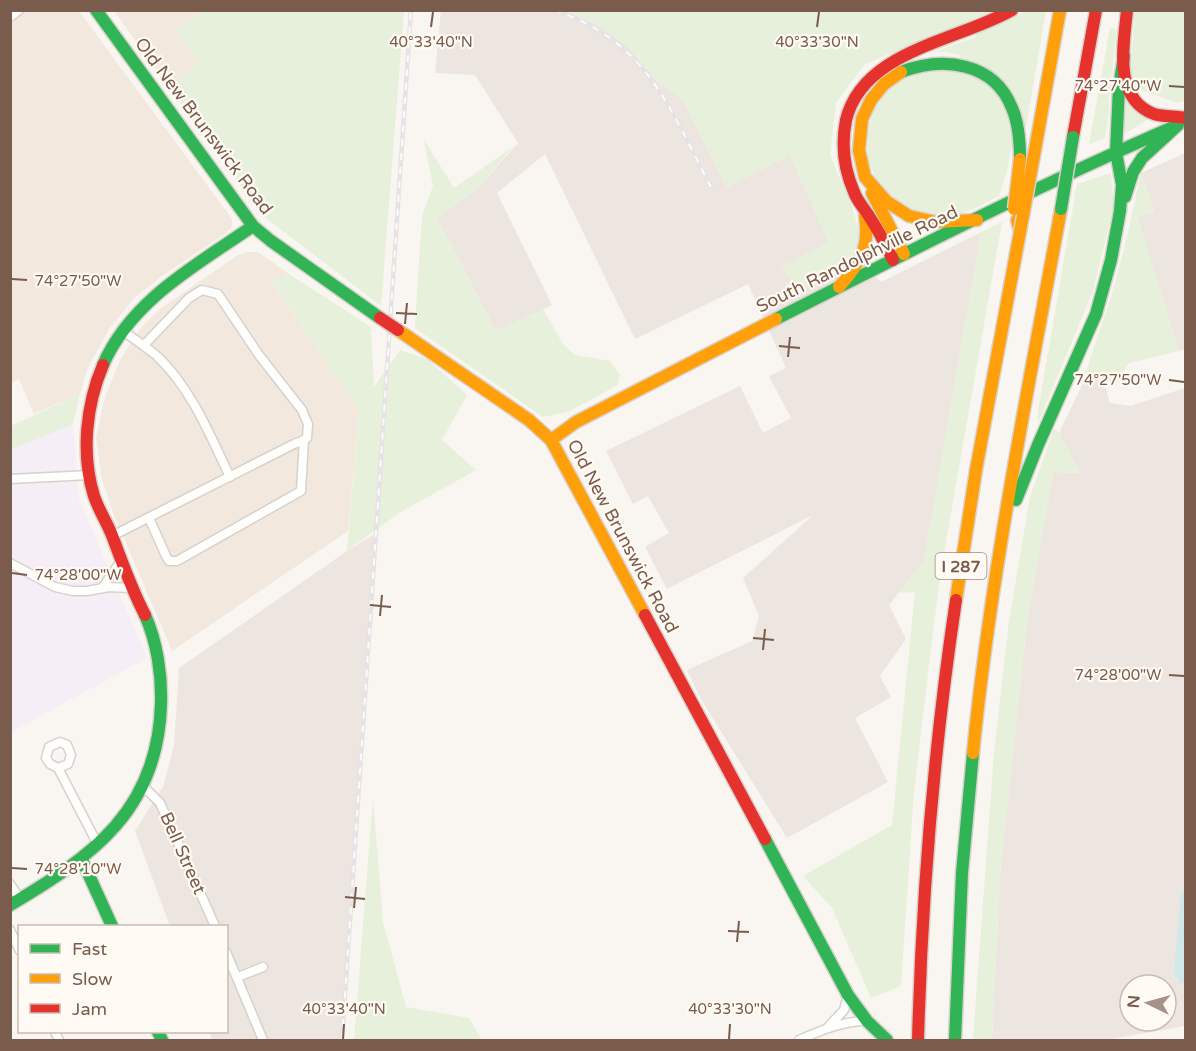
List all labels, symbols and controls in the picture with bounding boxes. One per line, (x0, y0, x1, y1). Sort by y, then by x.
street label: Old New Brunswick Road (130, 33, 278, 219)
text: 40°33'40"N (389, 33, 473, 51)
text: 40°33'30"N (775, 33, 859, 51)
text: 74°27'40"W (1075, 77, 1161, 95)
street label: South Randolphville Road (753, 201, 961, 317)
text: 74°27'50"W (35, 272, 121, 290)
text: 74°27'50"W (1075, 371, 1161, 389)
street label: Old New Brunswick Road (563, 435, 683, 637)
road number: I 287 (936, 553, 986, 579)
text: 74°28'00"W (35, 566, 121, 584)
text: 74°28'00"W (1075, 666, 1161, 684)
street label: Bell Street (155, 808, 211, 898)
text: 74°28'10"W (35, 860, 121, 878)
legend (18, 925, 228, 1033)
text: Fast (72, 938, 107, 960)
text: Slow (72, 968, 113, 990)
north arrow (1118, 973, 1178, 1033)
text: N (1124, 995, 1145, 1009)
text: Jam (72, 998, 107, 1020)
text: 40°33'40"N (302, 1000, 386, 1018)
text: 40°33'30"N (688, 1000, 772, 1018)

